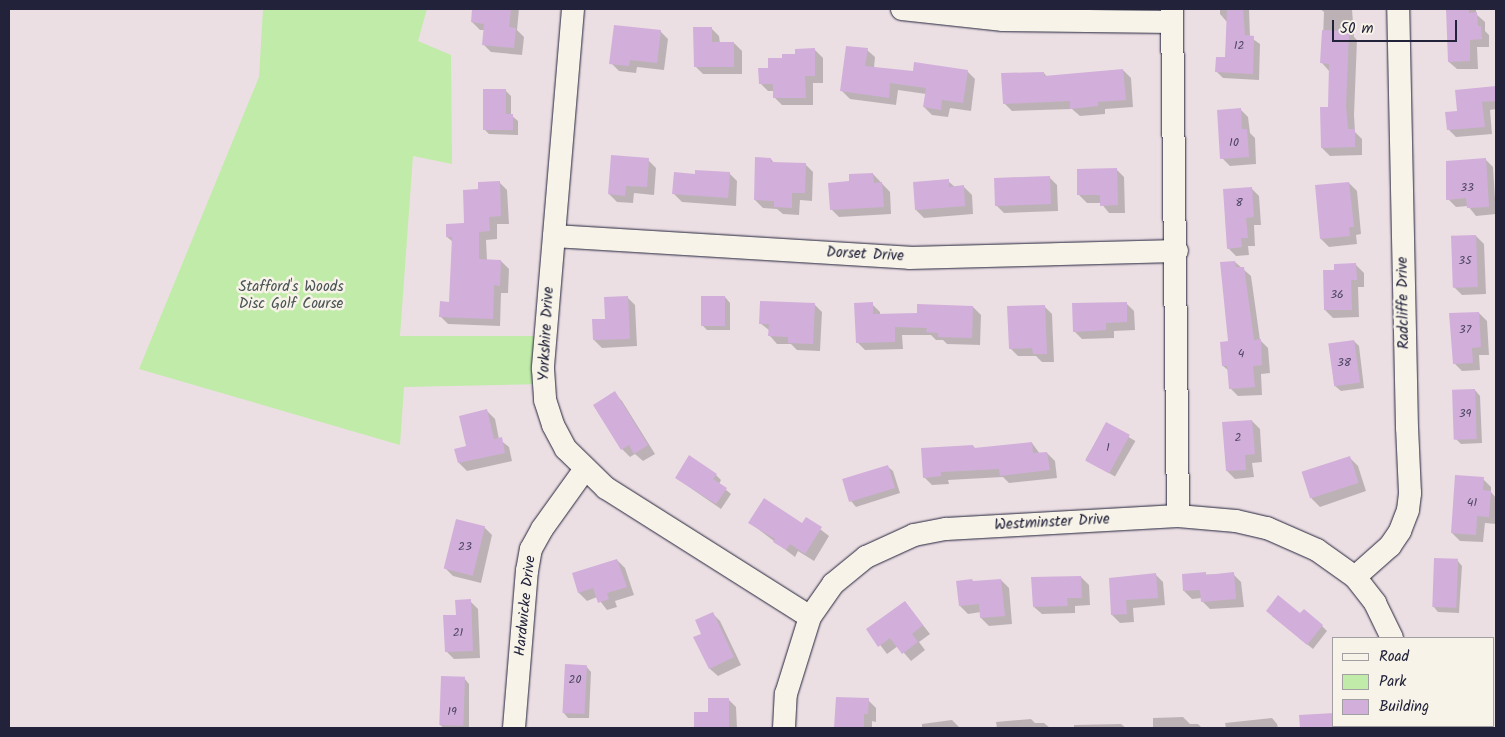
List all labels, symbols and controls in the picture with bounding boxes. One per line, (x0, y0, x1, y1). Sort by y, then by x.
scale bar (1335, 10, 1460, 42)
text: 50 m (1340, 17, 1374, 41)
house number: 12 (1234, 39, 1244, 53)
house number: 10 (1229, 136, 1239, 150)
house number: 33 (1460, 181, 1474, 195)
house number: 8 (1235, 196, 1243, 210)
street label: Dorset Drive (826, 244, 904, 266)
house number: 35 (1458, 254, 1472, 268)
street label: Radcliffe Drive (1394, 257, 1414, 349)
park label: Stafford's Woods Disc Golf Course (238, 278, 344, 313)
street label: Yorkshire Drive (536, 286, 558, 382)
house number: 36 (1330, 288, 1344, 302)
house number: 37 (1459, 323, 1471, 337)
house number: 4 (1238, 347, 1244, 361)
house number: 38 (1337, 356, 1351, 370)
house number: 39 (1459, 407, 1471, 421)
house number: 2 (1235, 431, 1241, 445)
house number: 1 (1106, 441, 1110, 455)
house number: 41 (1467, 496, 1477, 510)
street label: Westminster Drive (994, 511, 1110, 535)
house number: 23 (458, 540, 472, 554)
street label: Hardwicke Drive (512, 555, 540, 657)
house number: 21 (453, 626, 463, 640)
legend (1332, 637, 1495, 727)
text: Road (1379, 645, 1409, 669)
text: Park (1379, 670, 1406, 694)
house number: 20 (569, 673, 581, 687)
text: Building (1379, 695, 1429, 719)
house number: 19 (447, 705, 457, 719)

